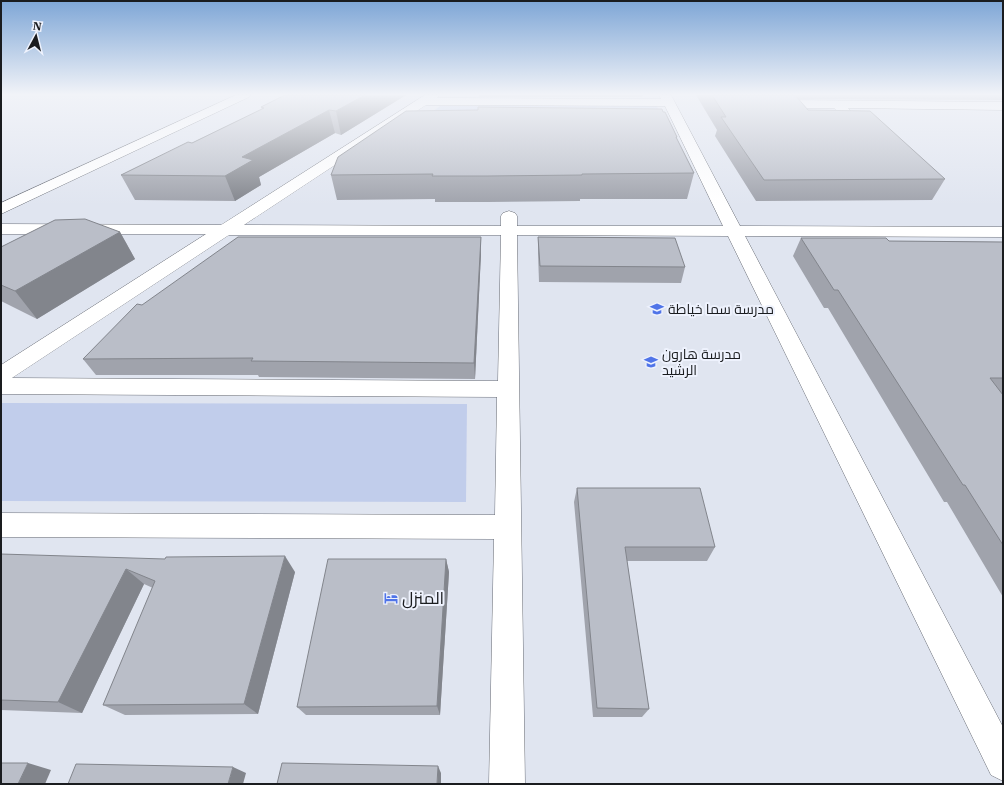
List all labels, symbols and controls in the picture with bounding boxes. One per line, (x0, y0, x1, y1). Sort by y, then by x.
north arrow (16, 16, 56, 56)
text: N (32, 19, 43, 34)
place label: مدرسة سما خياطة (668, 300, 774, 318)
school or university icon: مدرسة سما خياطة (649, 301, 665, 317)
place label: مدرسة هارون الرشيد (662, 345, 741, 379)
school or university icon: مدرسة هارون الرشيد (643, 354, 659, 370)
place label: المنزل (402, 587, 444, 609)
hotel icon: المنزل (383, 590, 399, 606)

